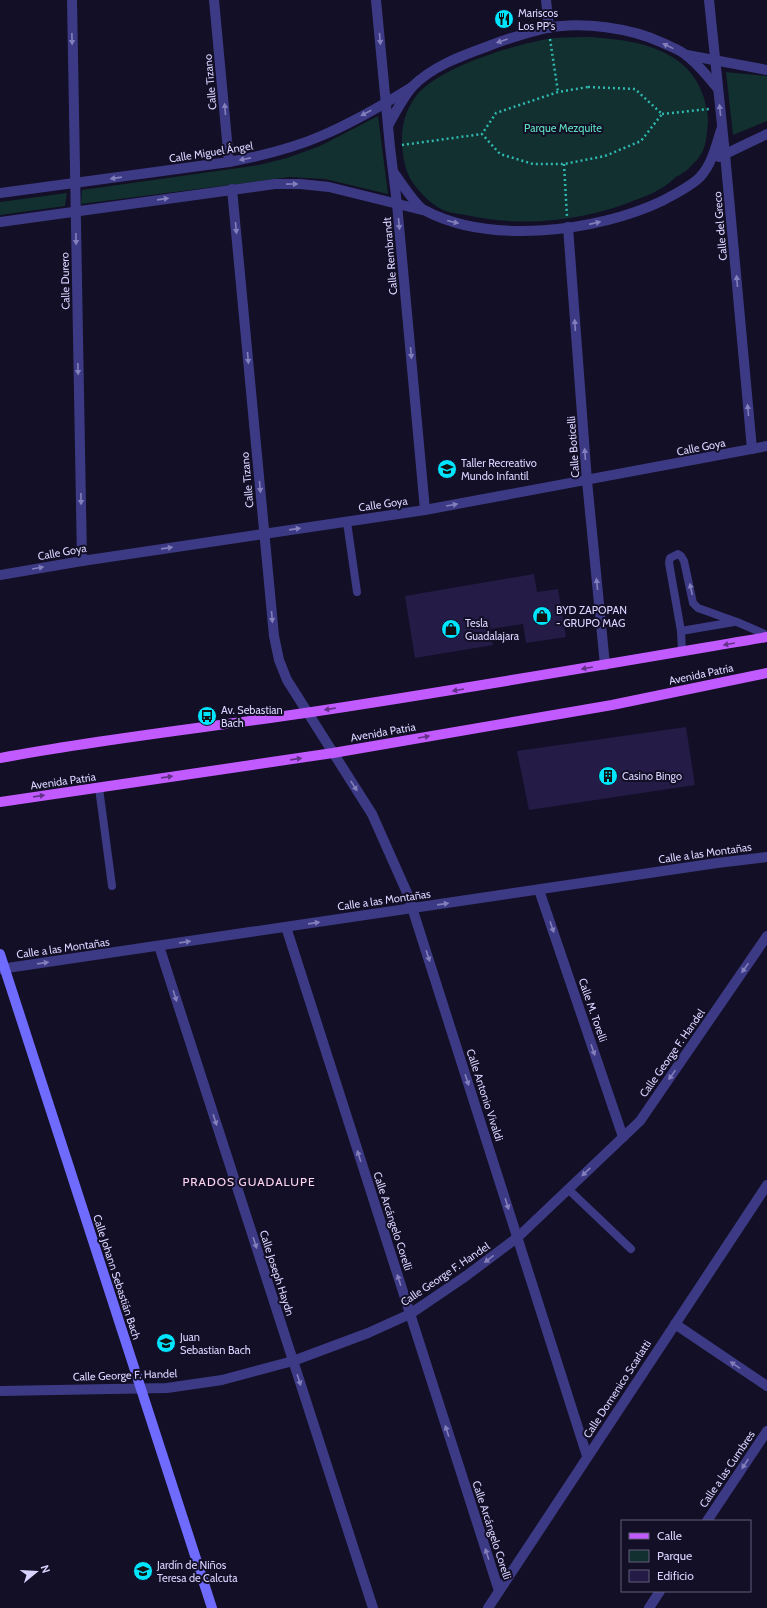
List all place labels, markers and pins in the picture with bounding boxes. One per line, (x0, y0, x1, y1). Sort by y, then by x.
place label: Mariscos Los PP's (518, 6, 558, 33)
restaurant icon: Mariscos Los PP's (493, 8, 515, 30)
place label: Taller Recreativo Mundo Infantil (461, 456, 537, 483)
school or university icon: Taller Recreativo Mundo Infantil (436, 458, 458, 480)
place label: BYD ZAPOPAN - GRUPO MAG (556, 603, 627, 630)
shop icon: BYD ZAPOPAN - GRUPO MAG (531, 605, 553, 627)
place label: Tesla Guadalajara (465, 616, 520, 643)
shop icon: Tesla Guadalajara (440, 618, 462, 640)
place label: Av. Sebastian Bach (221, 703, 283, 730)
bus stop icon: Av. Sebastian Bach (196, 705, 218, 727)
building icon: Casino Bingo (597, 765, 619, 787)
place label: Casino Bingo (622, 769, 682, 783)
place label: Juan Sebastian Bach (179, 1330, 251, 1357)
school or university icon: Juan Sebastian Bach (155, 1332, 177, 1354)
place label: Jardín de Niños Teresa de Calcuta (156, 1558, 238, 1585)
school or university icon: Jardín de Niños Teresa de Calcuta (132, 1560, 154, 1582)

